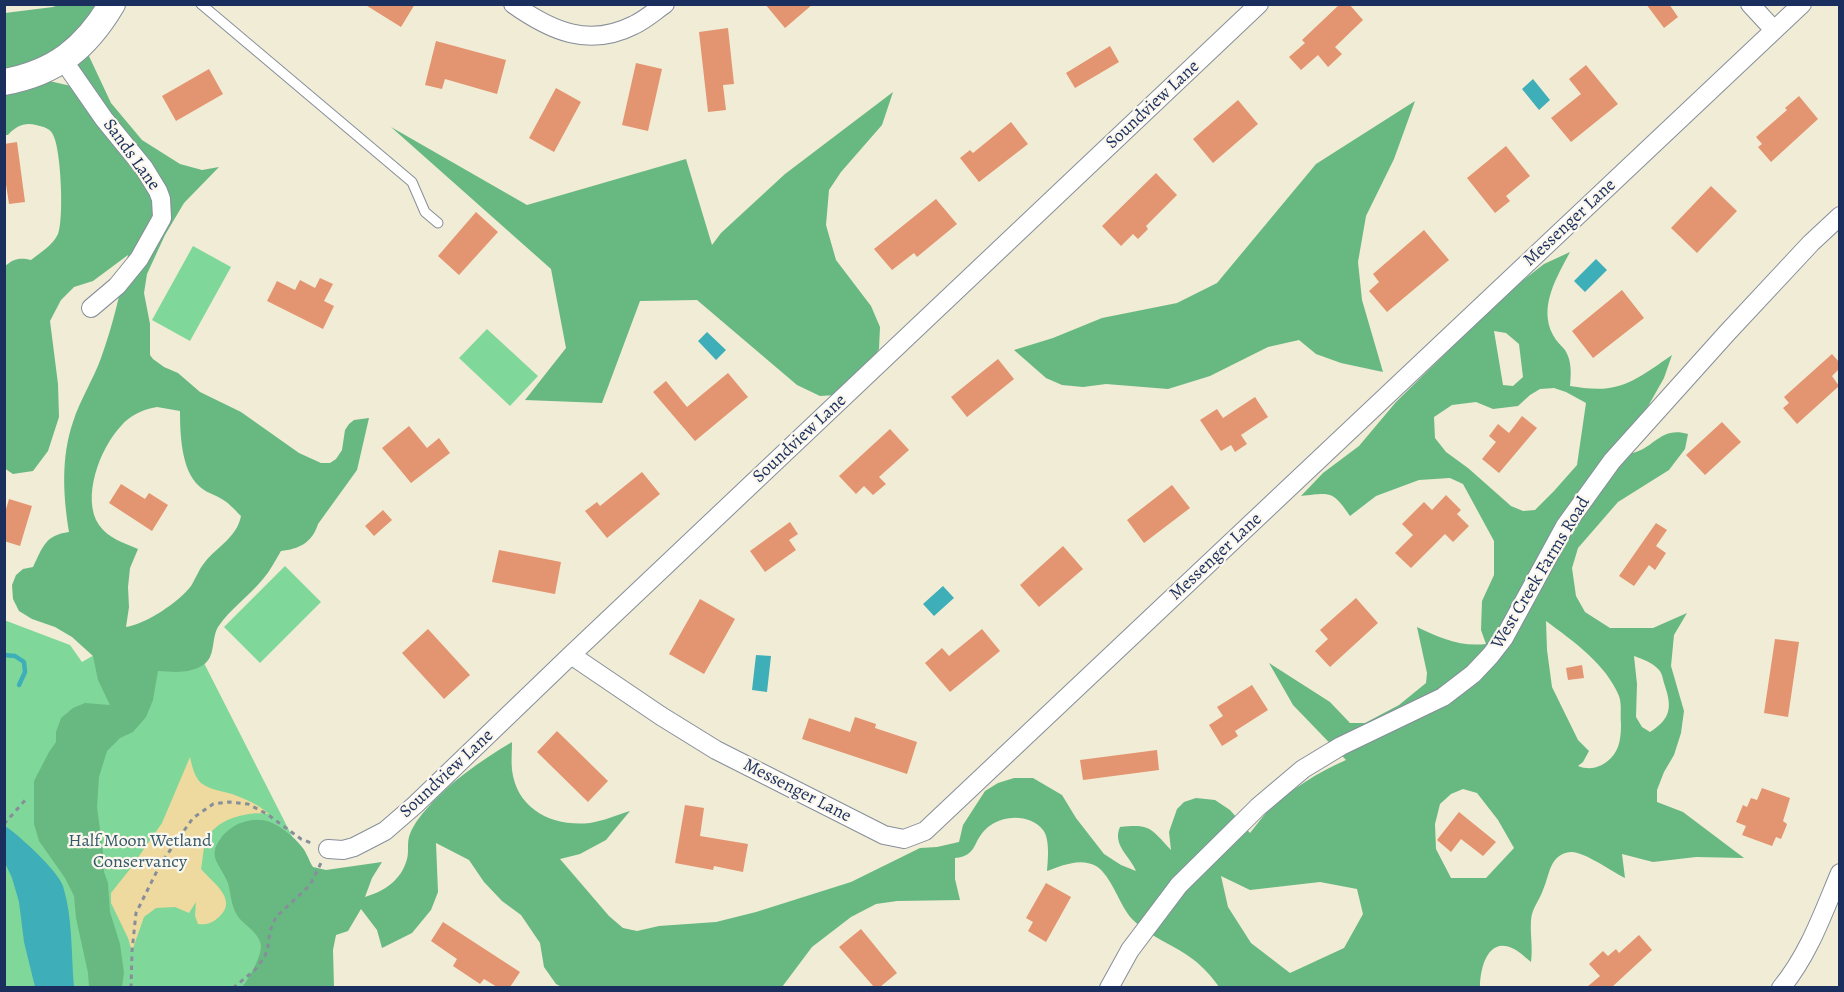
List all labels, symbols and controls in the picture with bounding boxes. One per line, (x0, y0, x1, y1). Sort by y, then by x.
street label: Soundview Lane (1102, 56, 1204, 154)
street label: Sands Lane (98, 115, 164, 195)
street label: Messenger Lane (1519, 175, 1621, 271)
street label: Soundview Lane (749, 390, 851, 488)
street label: West Creek Farms Road (1487, 493, 1595, 653)
street label: Messenger Lane (1165, 509, 1267, 605)
street label: Soundview Lane (396, 725, 498, 823)
street label: Messenger Lane (739, 755, 855, 827)
park label: Half Moon Wetland Conservancy (68, 831, 212, 874)

